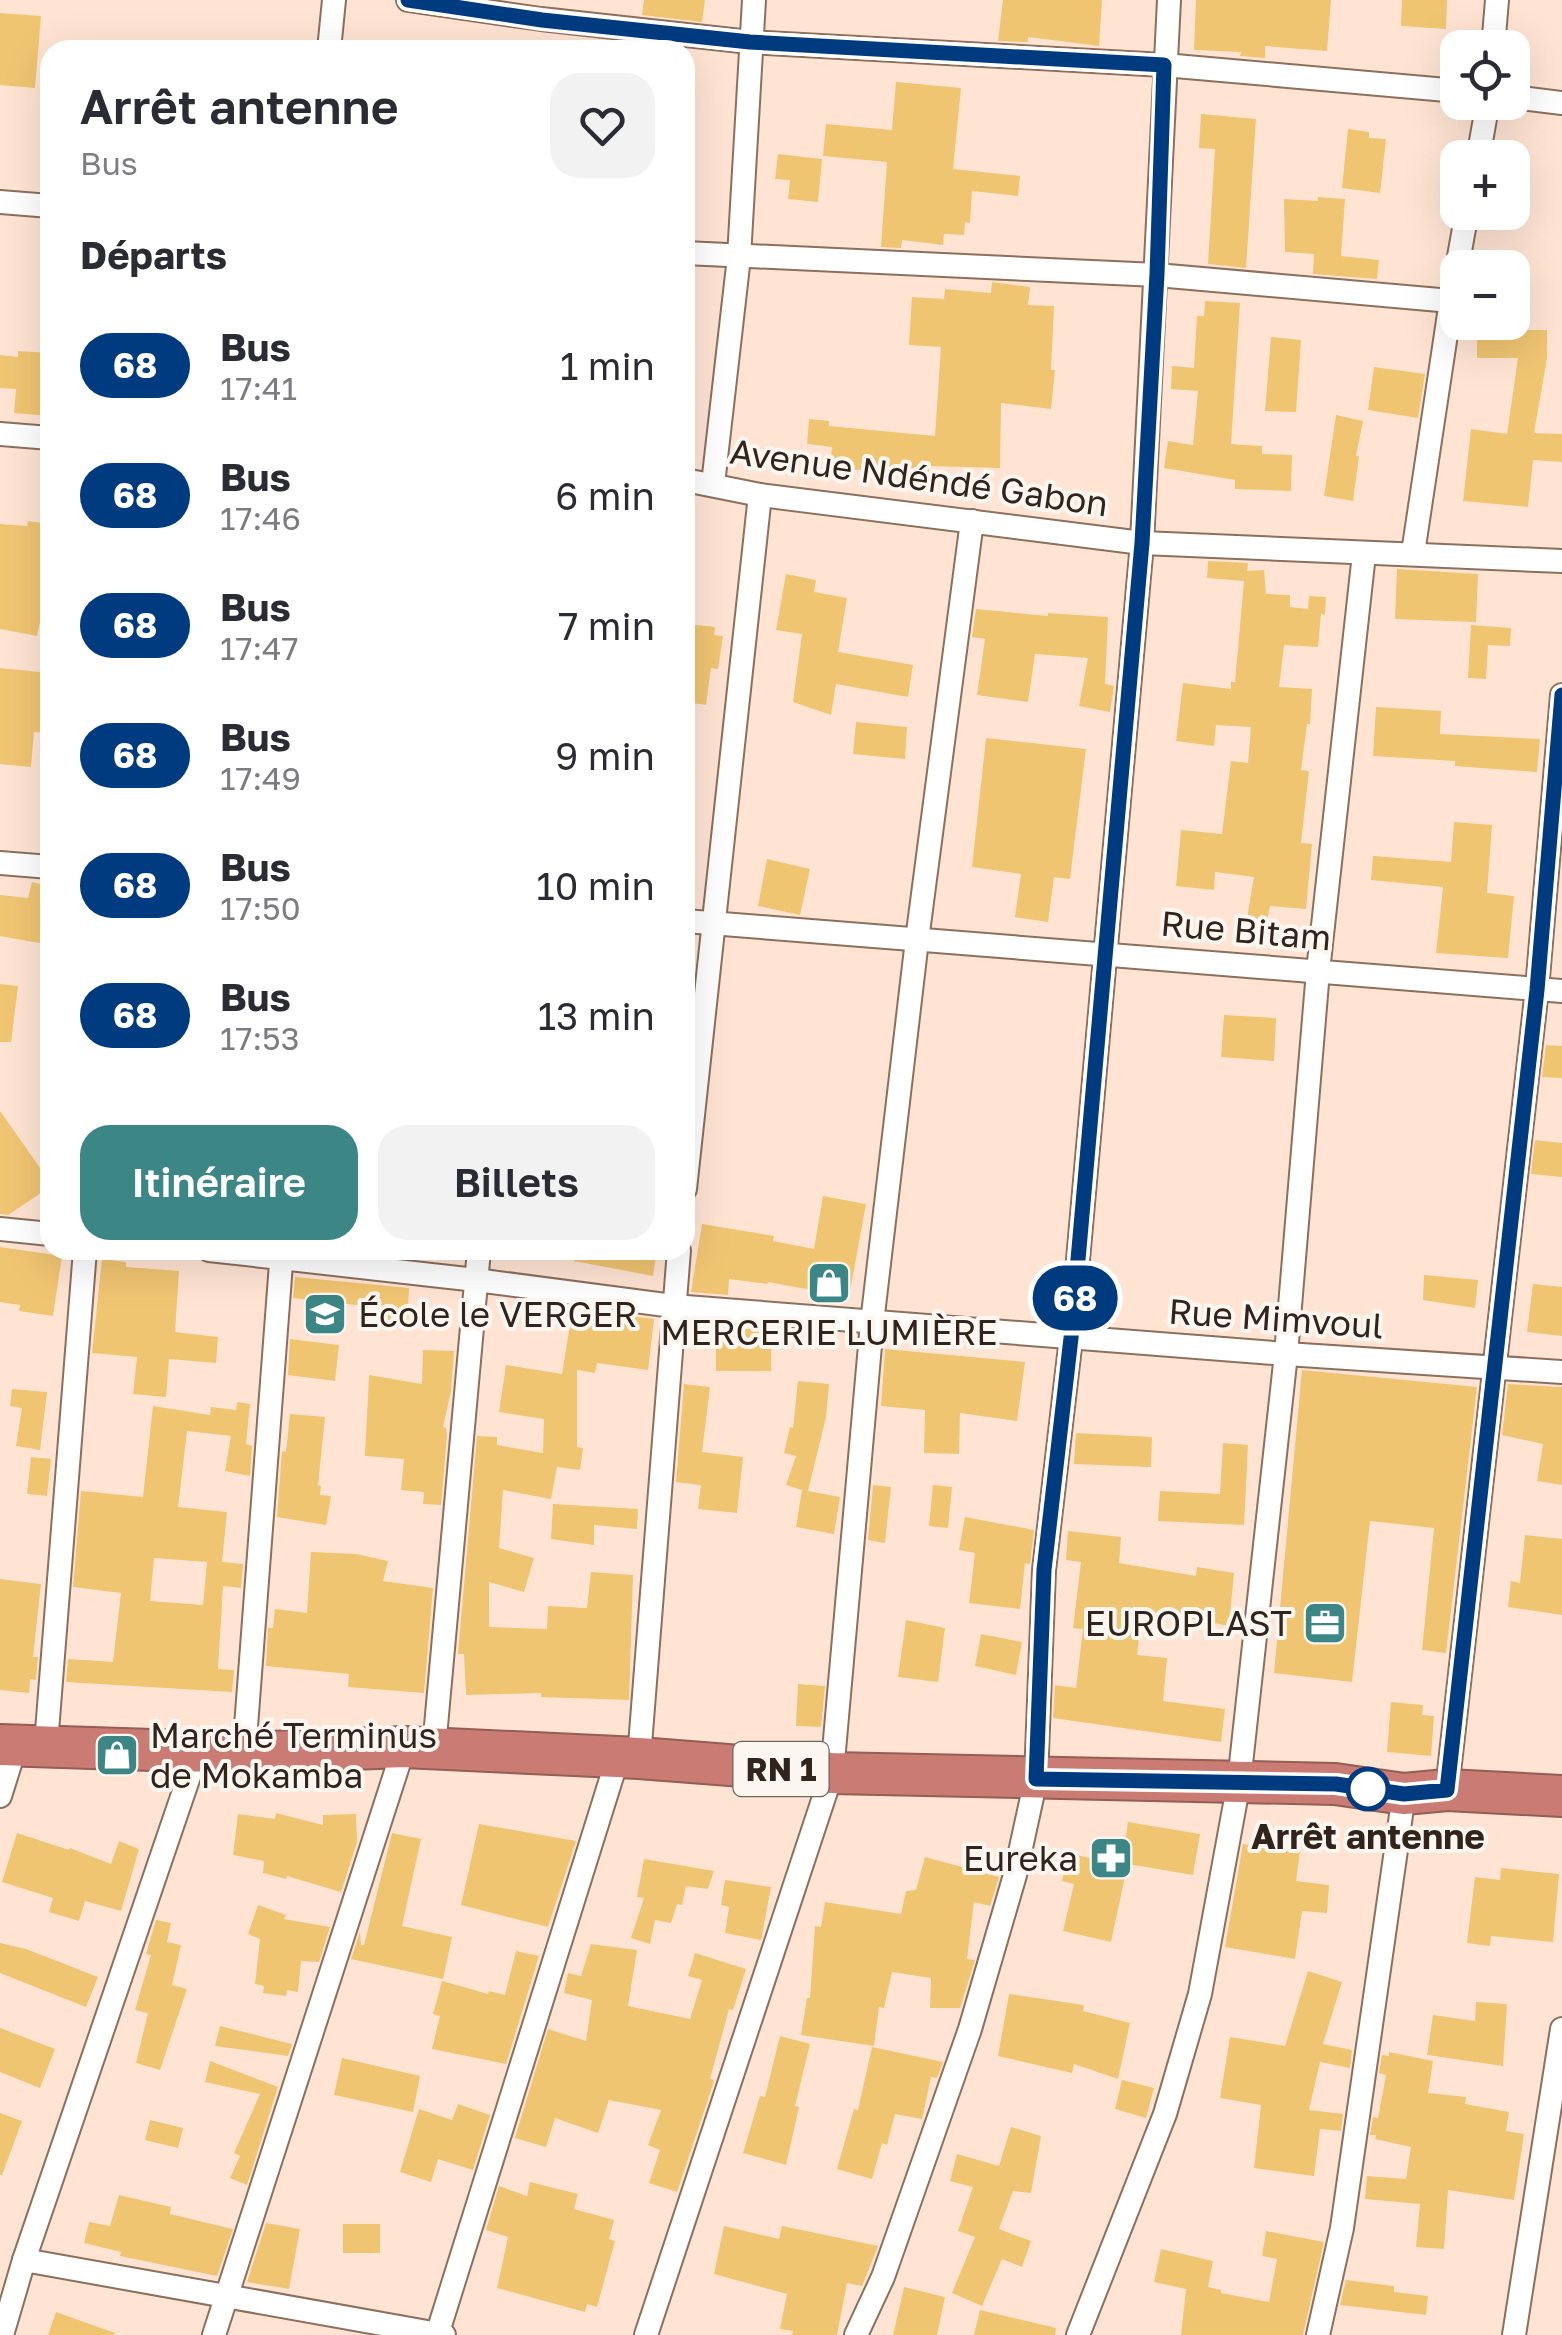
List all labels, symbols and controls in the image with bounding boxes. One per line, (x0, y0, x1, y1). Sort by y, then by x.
map controls (1440, 30, 1530, 340)
button: locate (1440, 30, 1530, 120)
button: heart (550, 73, 655, 178)
text: Arrêt antenne (80, 77, 398, 135)
button: + (1440, 140, 1530, 230)
text: Bus (80, 144, 138, 182)
text: Départs (80, 232, 227, 277)
button: − (1440, 250, 1530, 340)
text: Bus (220, 324, 291, 369)
text: 1 min (560, 343, 655, 388)
text: 68 (113, 344, 157, 386)
text: 17:41 (220, 369, 297, 407)
street label: Avenue Ndéndé Gabon (727, 430, 1111, 524)
text: Bus (220, 454, 291, 499)
text: 6 min (555, 473, 655, 518)
text: 68 (113, 474, 157, 516)
text: 17:46 (220, 499, 301, 537)
text: Bus (220, 584, 291, 629)
text: 7 min (558, 603, 655, 648)
text: 68 (113, 604, 157, 646)
text: 17:47 (220, 629, 299, 667)
text: Bus (220, 714, 291, 759)
text: 9 min (555, 733, 655, 778)
text: 68 (113, 734, 157, 776)
text: 17:49 (220, 759, 301, 797)
text: Bus (220, 844, 291, 889)
text: 10 min (536, 863, 655, 908)
text: 68 (113, 864, 157, 906)
text: 17:50 (220, 889, 300, 927)
street label: Rue Bitam (1159, 902, 1333, 958)
text: Bus (220, 974, 291, 1019)
text: 13 min (538, 993, 655, 1038)
text: 68 (113, 994, 157, 1036)
text: 17:53 (220, 1019, 299, 1057)
button: Itinéraire (80, 1125, 358, 1240)
button: Billets (378, 1125, 655, 1240)
shop icon: MERCERIE LUMIÈRE (806, 1260, 852, 1306)
line badge: 68 (1030, 1266, 1120, 1330)
text: 68 (1053, 1277, 1097, 1319)
street label: Rue Mimvoul (1167, 1290, 1385, 1346)
school or university icon: École le VERGER (302, 1291, 348, 1337)
place label: École le VERGER (358, 1293, 637, 1335)
place label: MERCERIE LUMIÈRE (660, 1311, 998, 1353)
office icon: EUROPLAST (1302, 1600, 1348, 1646)
place label: EUROPLAST (1085, 1602, 1292, 1644)
place label: Marché Terminus de Mokamba (150, 1714, 437, 1796)
shop icon: Marché Terminus de Mokamba (94, 1732, 140, 1778)
road number: RN 1 (734, 1742, 828, 1796)
marker: Arrêt antenne (1347, 1768, 1389, 1810)
place label: Arrêt antenne (1251, 1815, 1485, 1857)
pharmacy icon: Eureka (1088, 1835, 1134, 1881)
place label: Eureka (963, 1837, 1078, 1879)

